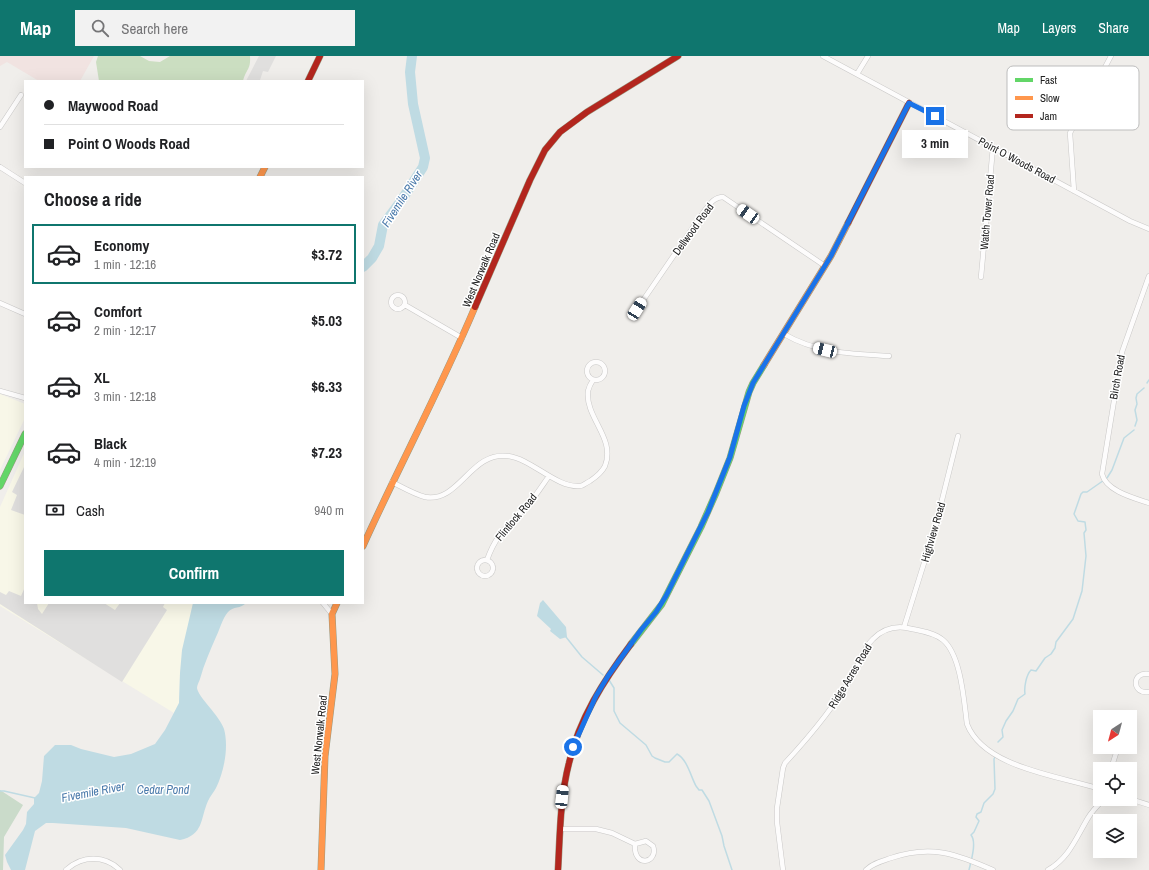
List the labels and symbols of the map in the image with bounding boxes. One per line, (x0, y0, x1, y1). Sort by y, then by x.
legend (1007, 66, 1139, 130)
text: Fast (1040, 73, 1058, 87)
text: Slow (1040, 91, 1060, 105)
route end (926, 107, 944, 125)
text: Jam (1040, 109, 1057, 123)
callout: 3 min (902, 130, 968, 158)
street label: Point O Woods Road (976, 134, 1058, 186)
water label: Fivemile River (378, 167, 427, 230)
street label: Watch Tower Road (977, 174, 997, 250)
street label: Dellwood Road (669, 200, 717, 258)
car (735, 202, 761, 226)
street label: West Norwalk Road (459, 231, 503, 309)
car (626, 296, 648, 322)
car (812, 341, 838, 359)
street label: Birch Road (1106, 354, 1128, 400)
street label: Flintlock Road (492, 490, 540, 544)
street label: Highview Road (918, 500, 948, 564)
street label: Ridge Acres Road (825, 641, 875, 711)
street label: West Norwalk Road (308, 695, 330, 775)
north arrow (1093, 710, 1137, 754)
route start (564, 738, 582, 756)
water label: Fivemile River (60, 778, 127, 806)
water label: Cedar Pond (137, 782, 190, 798)
car (555, 784, 569, 810)

